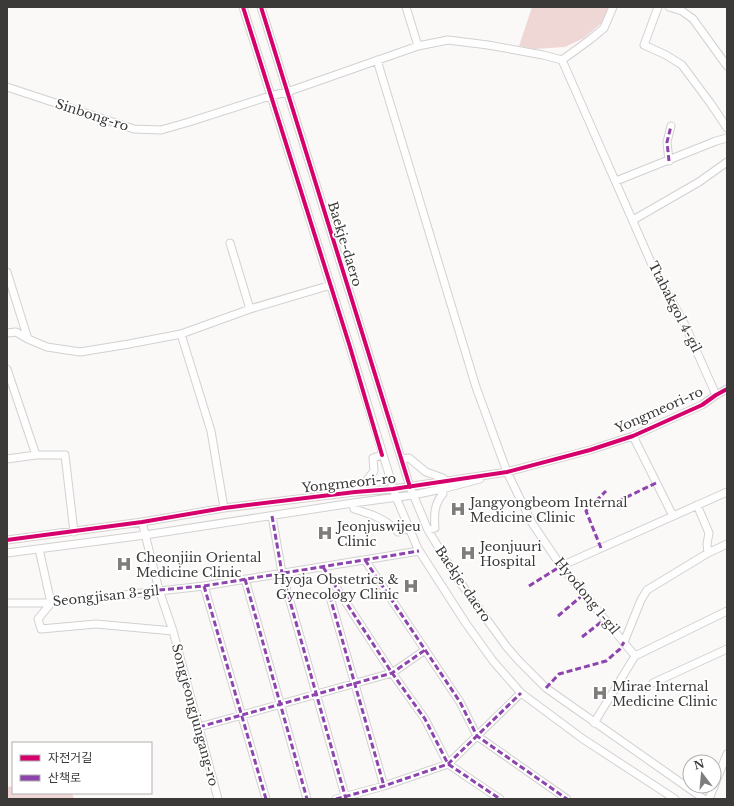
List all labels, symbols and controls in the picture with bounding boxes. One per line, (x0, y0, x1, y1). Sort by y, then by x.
street label: Sinbong-ro (53, 95, 131, 135)
street label: Baekje-daero (324, 199, 366, 289)
street label: Ttabakgol 4-gil (645, 259, 705, 355)
street label: Yongmeori-ro (611, 383, 706, 437)
street label: Yongmeori-ro (300, 470, 397, 497)
place label: Jangyongbeom Internal Medicine Clinic (468, 494, 627, 526)
hospital icon: Jangyongbeom Internal Medicine Clinic (449, 500, 467, 518)
place label: Jeonjuswijeu Clinic (335, 518, 421, 550)
hospital icon: Jeonjuswijeu Clinic (316, 524, 334, 542)
place label: Jeonjuuri Hospital (478, 538, 542, 570)
street label: Baekje-daero (431, 543, 495, 625)
hospital icon: Jeonjuuri Hospital (459, 544, 477, 562)
place label: Cheonjiin Oriental Medicine Clinic (136, 549, 261, 581)
street label: Hyodong 1-gil (551, 554, 623, 638)
hospital icon: Cheonjiin Oriental Medicine Clinic (115, 555, 133, 573)
place label: Hyoja Obstetrics & Gynecology Clinic (273, 571, 399, 603)
hospital icon: Hyoja Obstetrics & Gynecology Clinic (402, 577, 420, 595)
street label: Seongjisan 3-gil (52, 582, 160, 610)
street label: Songjeongjungang-ro (168, 642, 222, 788)
place label: Mirae Internal Medicine Clinic (612, 678, 718, 710)
hospital icon: Mirae Internal Medicine Clinic (591, 684, 609, 702)
legend (12, 742, 152, 794)
text: 자전거길 (48, 750, 92, 765)
north arrow (682, 754, 722, 794)
text: N (692, 756, 707, 773)
text: 산책로 (48, 770, 81, 785)

